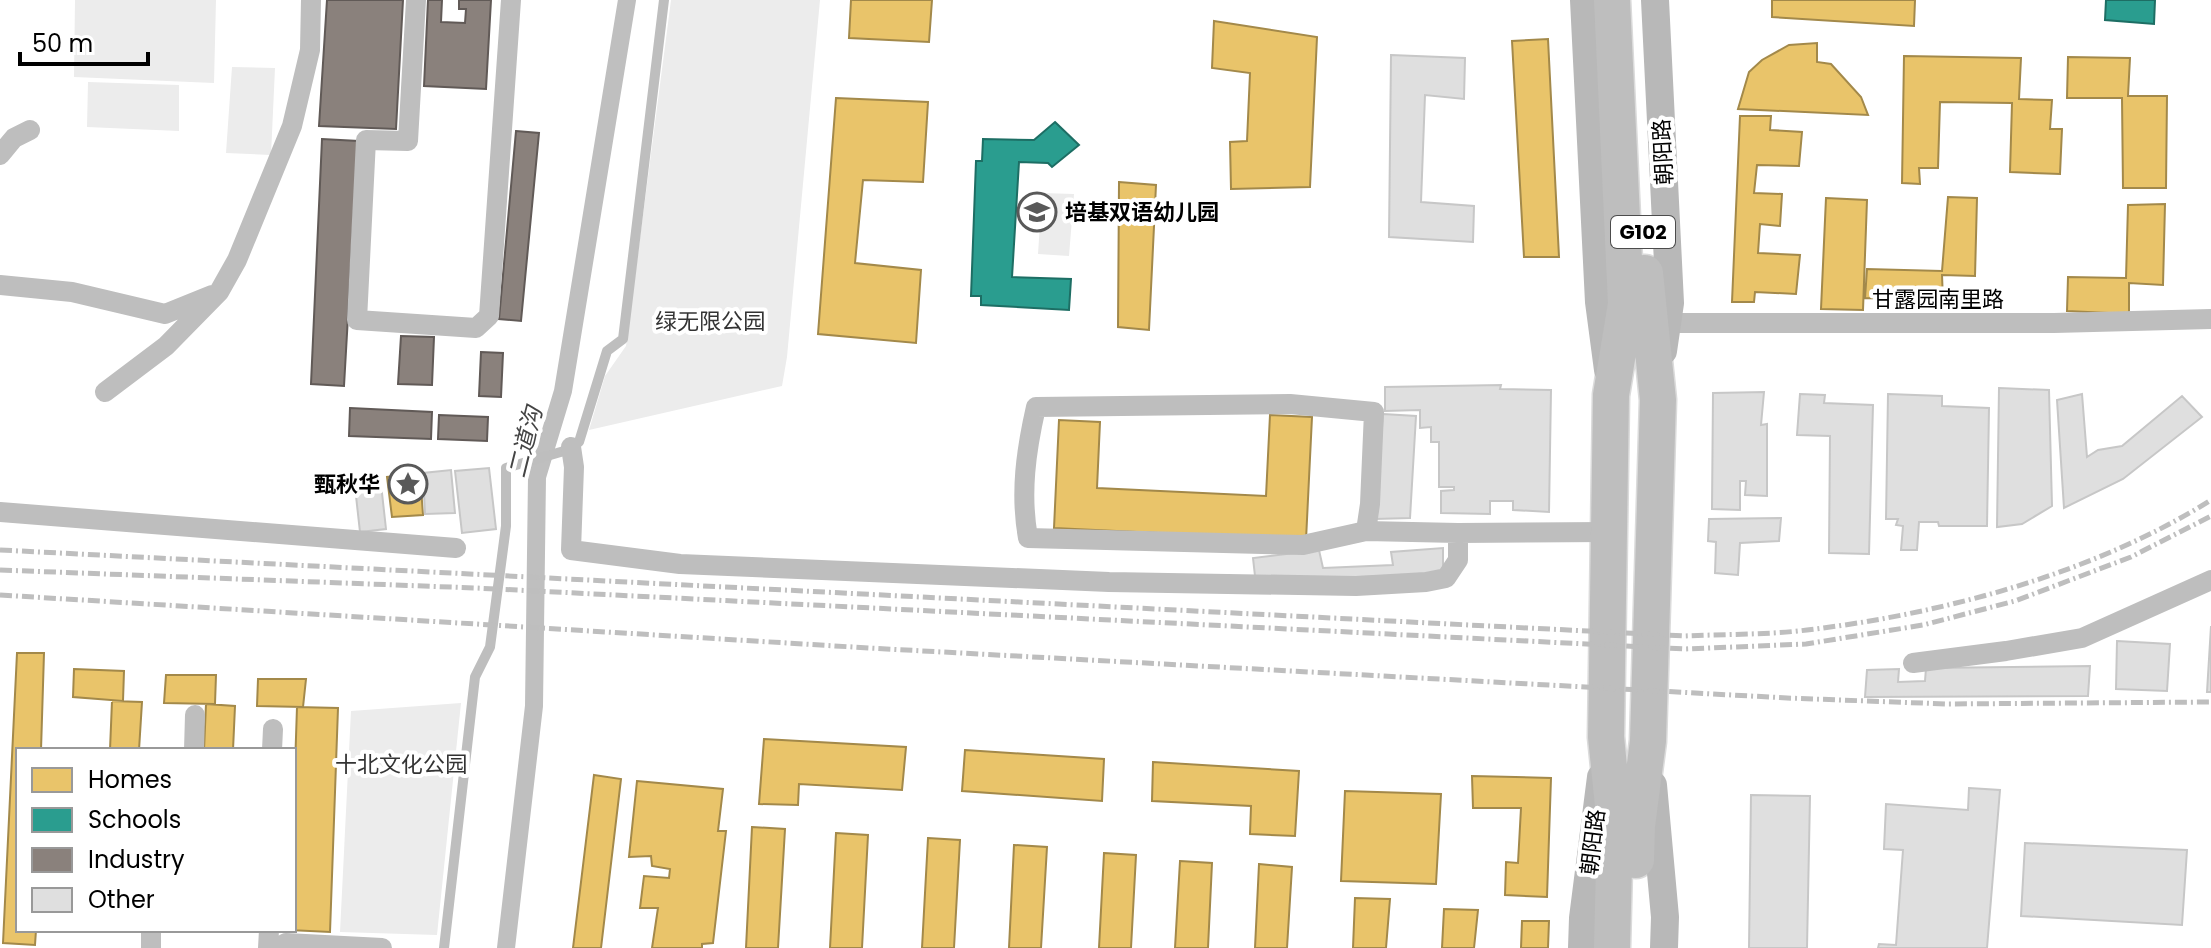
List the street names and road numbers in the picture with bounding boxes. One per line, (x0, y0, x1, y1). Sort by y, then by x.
street label: 朝阳路 (1646, 118, 1680, 186)
road number: G102 (1611, 216, 1675, 248)
street label: 甘露园南里路 (1872, 284, 2004, 315)
street label: 朝阳路 (1574, 807, 1612, 877)

